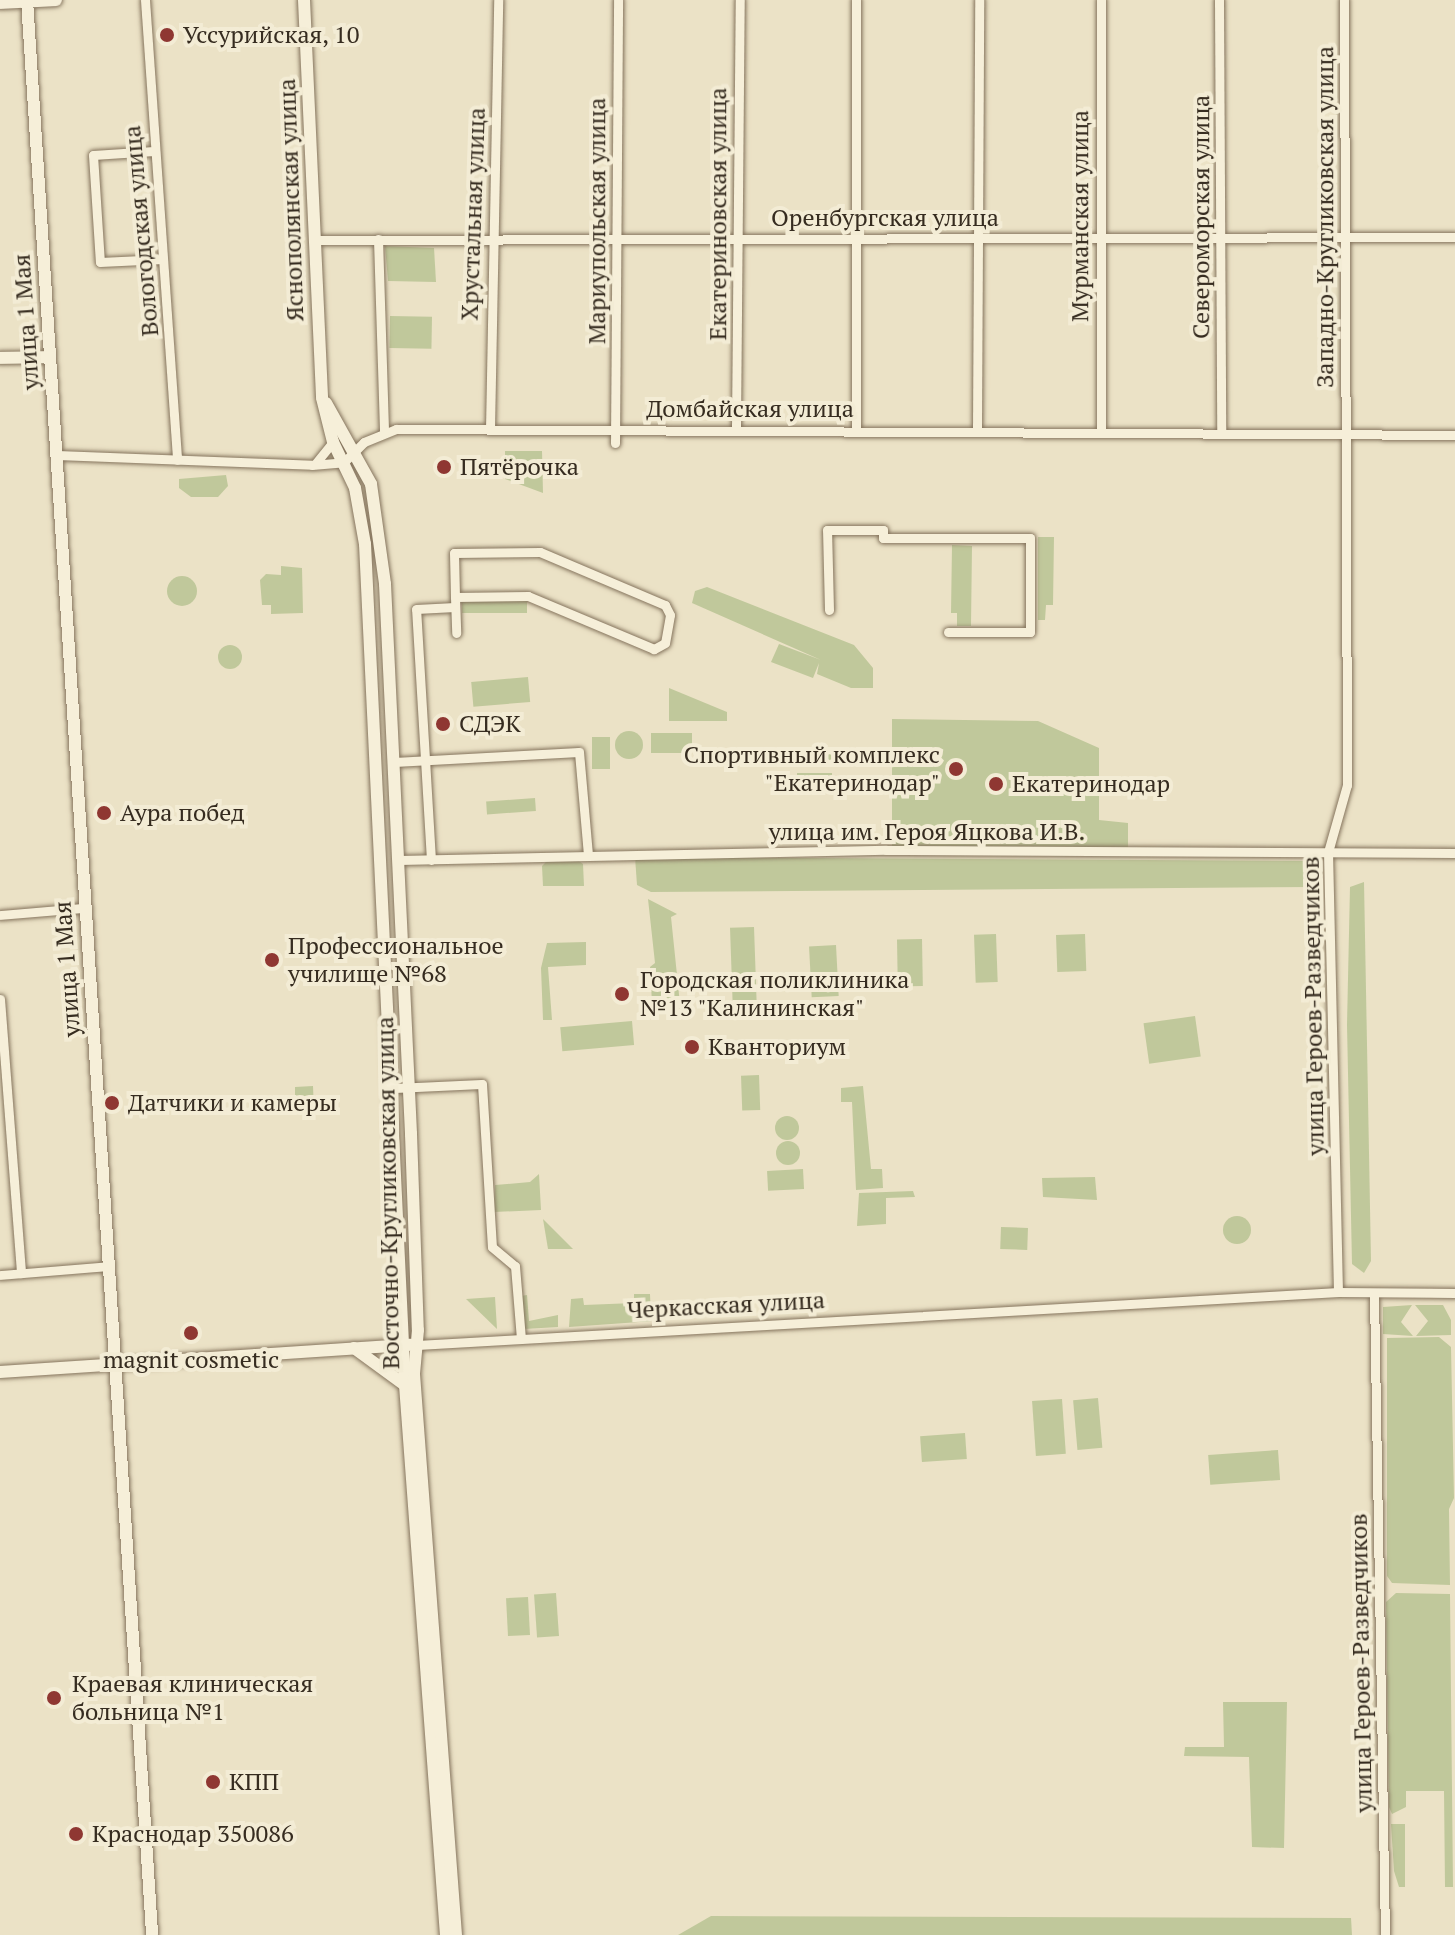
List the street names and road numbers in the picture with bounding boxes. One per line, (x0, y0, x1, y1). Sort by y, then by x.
street label: Западно-Кругликовская улица (1311, 46, 1339, 388)
street label: Яснополянская улица (272, 78, 310, 322)
street label: Екатериновская улица (704, 88, 732, 340)
street label: Североморская улица (1187, 95, 1215, 339)
street label: Мариупольская улица (583, 98, 611, 344)
street label: Хрустальная улица (455, 107, 491, 321)
street label: Мурманская улица (1066, 110, 1094, 322)
street label: Вологодская улица (117, 124, 165, 338)
street label: Оренбургская улица (771, 204, 999, 232)
street label: улица 1 Мая (7, 253, 45, 391)
street label: Домбайская улица (646, 395, 854, 423)
street label: улица им. Героя Яцкова И.В. (768, 818, 1086, 846)
street label: улица Героев-Разведчиков (1296, 856, 1330, 1156)
street label: улица 1 Мая (48, 900, 86, 1038)
street label: Восточно-Кругликовская улица (371, 1016, 405, 1370)
street label: Черкасская улица (627, 1285, 825, 1325)
street label: улица Героев-Разведчиков (1344, 1513, 1378, 1813)

